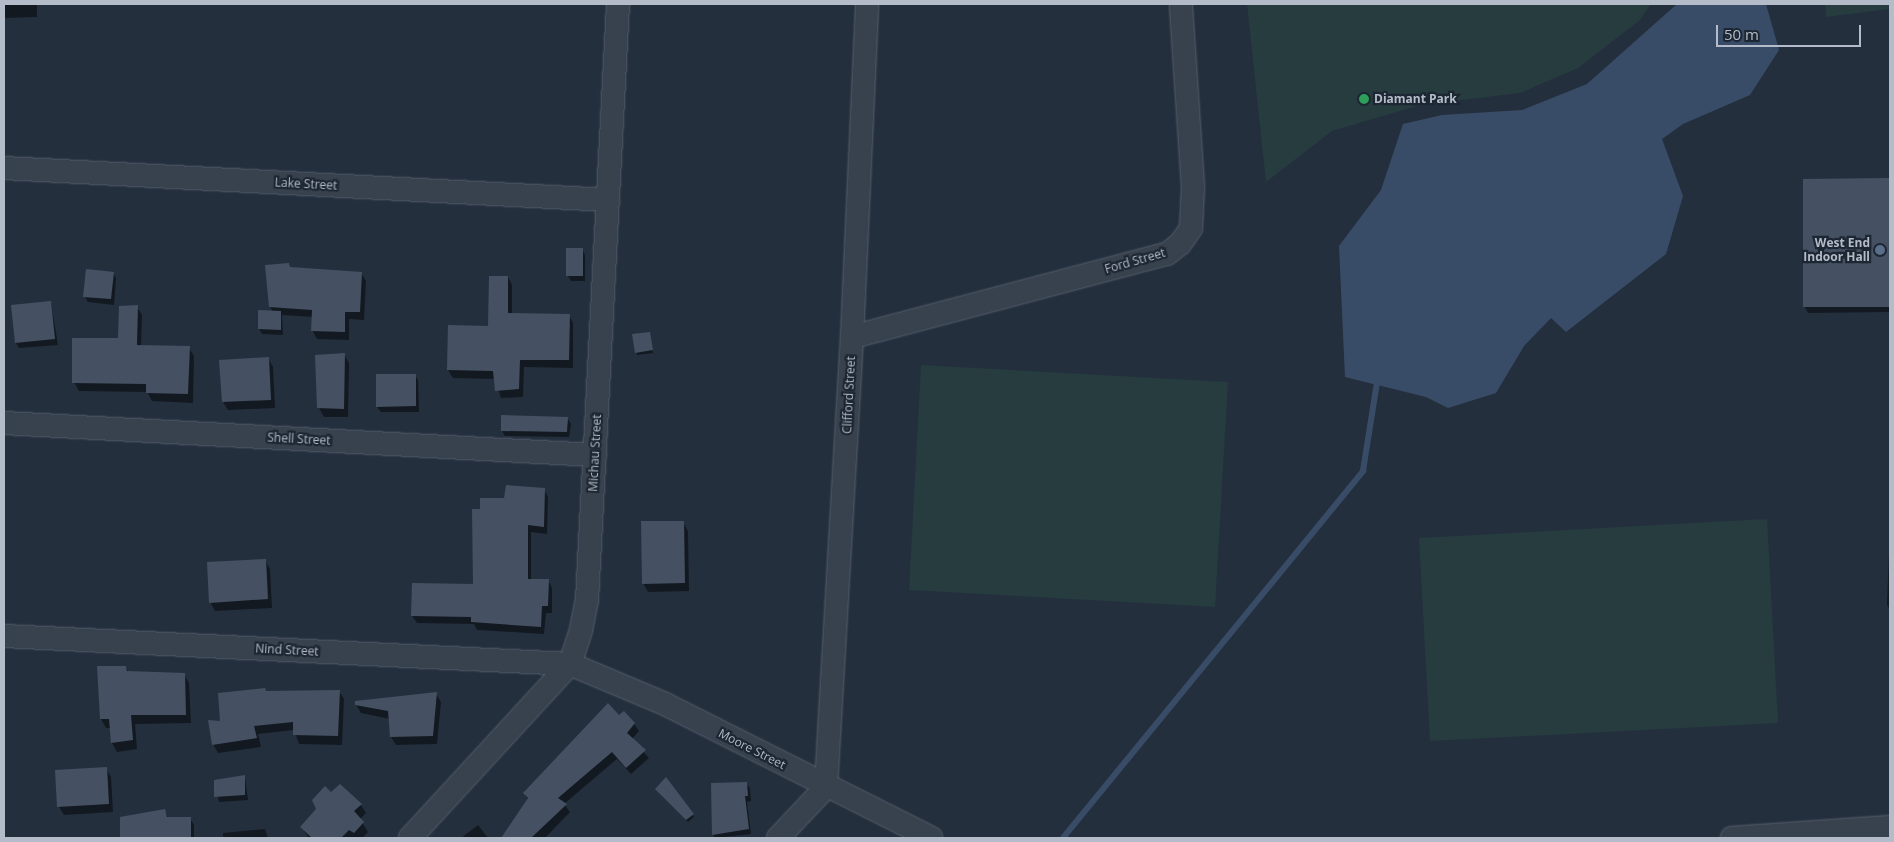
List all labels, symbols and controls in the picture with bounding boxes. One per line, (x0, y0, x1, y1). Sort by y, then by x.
scale bar (1719, 15, 1864, 47)
text: 50 m (1724, 24, 1759, 44)
place label: Diamant Park (1374, 92, 1457, 106)
marker: Diamant Park (1358, 93, 1370, 105)
street label: Lake Street (274, 175, 338, 193)
place label: West End Indoor Hall (1803, 236, 1870, 264)
marker: West End Indoor Hall (1874, 244, 1886, 256)
street label: Ford Street (1103, 245, 1167, 277)
street label: Clifford Street (840, 356, 858, 434)
street label: Michau Street (586, 414, 604, 492)
street label: Shell Street (267, 430, 331, 448)
street label: Nind Street (255, 641, 319, 659)
street label: Moore Street (716, 726, 788, 772)

